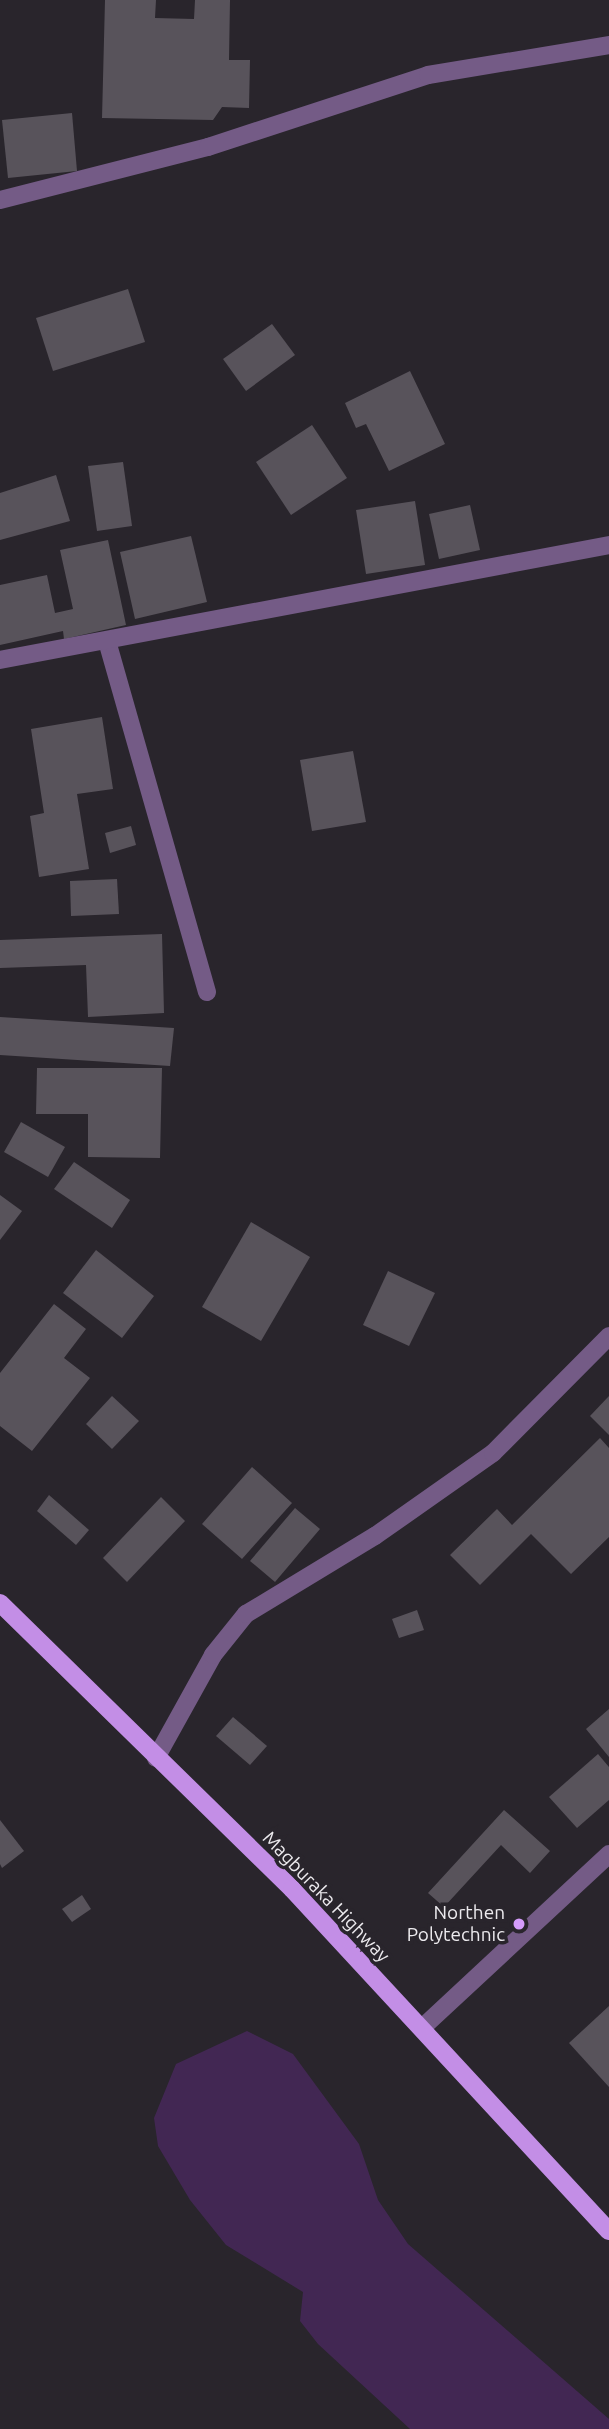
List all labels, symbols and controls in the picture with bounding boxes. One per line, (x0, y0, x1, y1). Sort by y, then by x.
street label: Magburaka Highway (258, 1827, 394, 1967)
place label: Northen Polytechnic (407, 1902, 505, 1946)
marker: Northen Polytechnic (511, 1916, 527, 1932)

